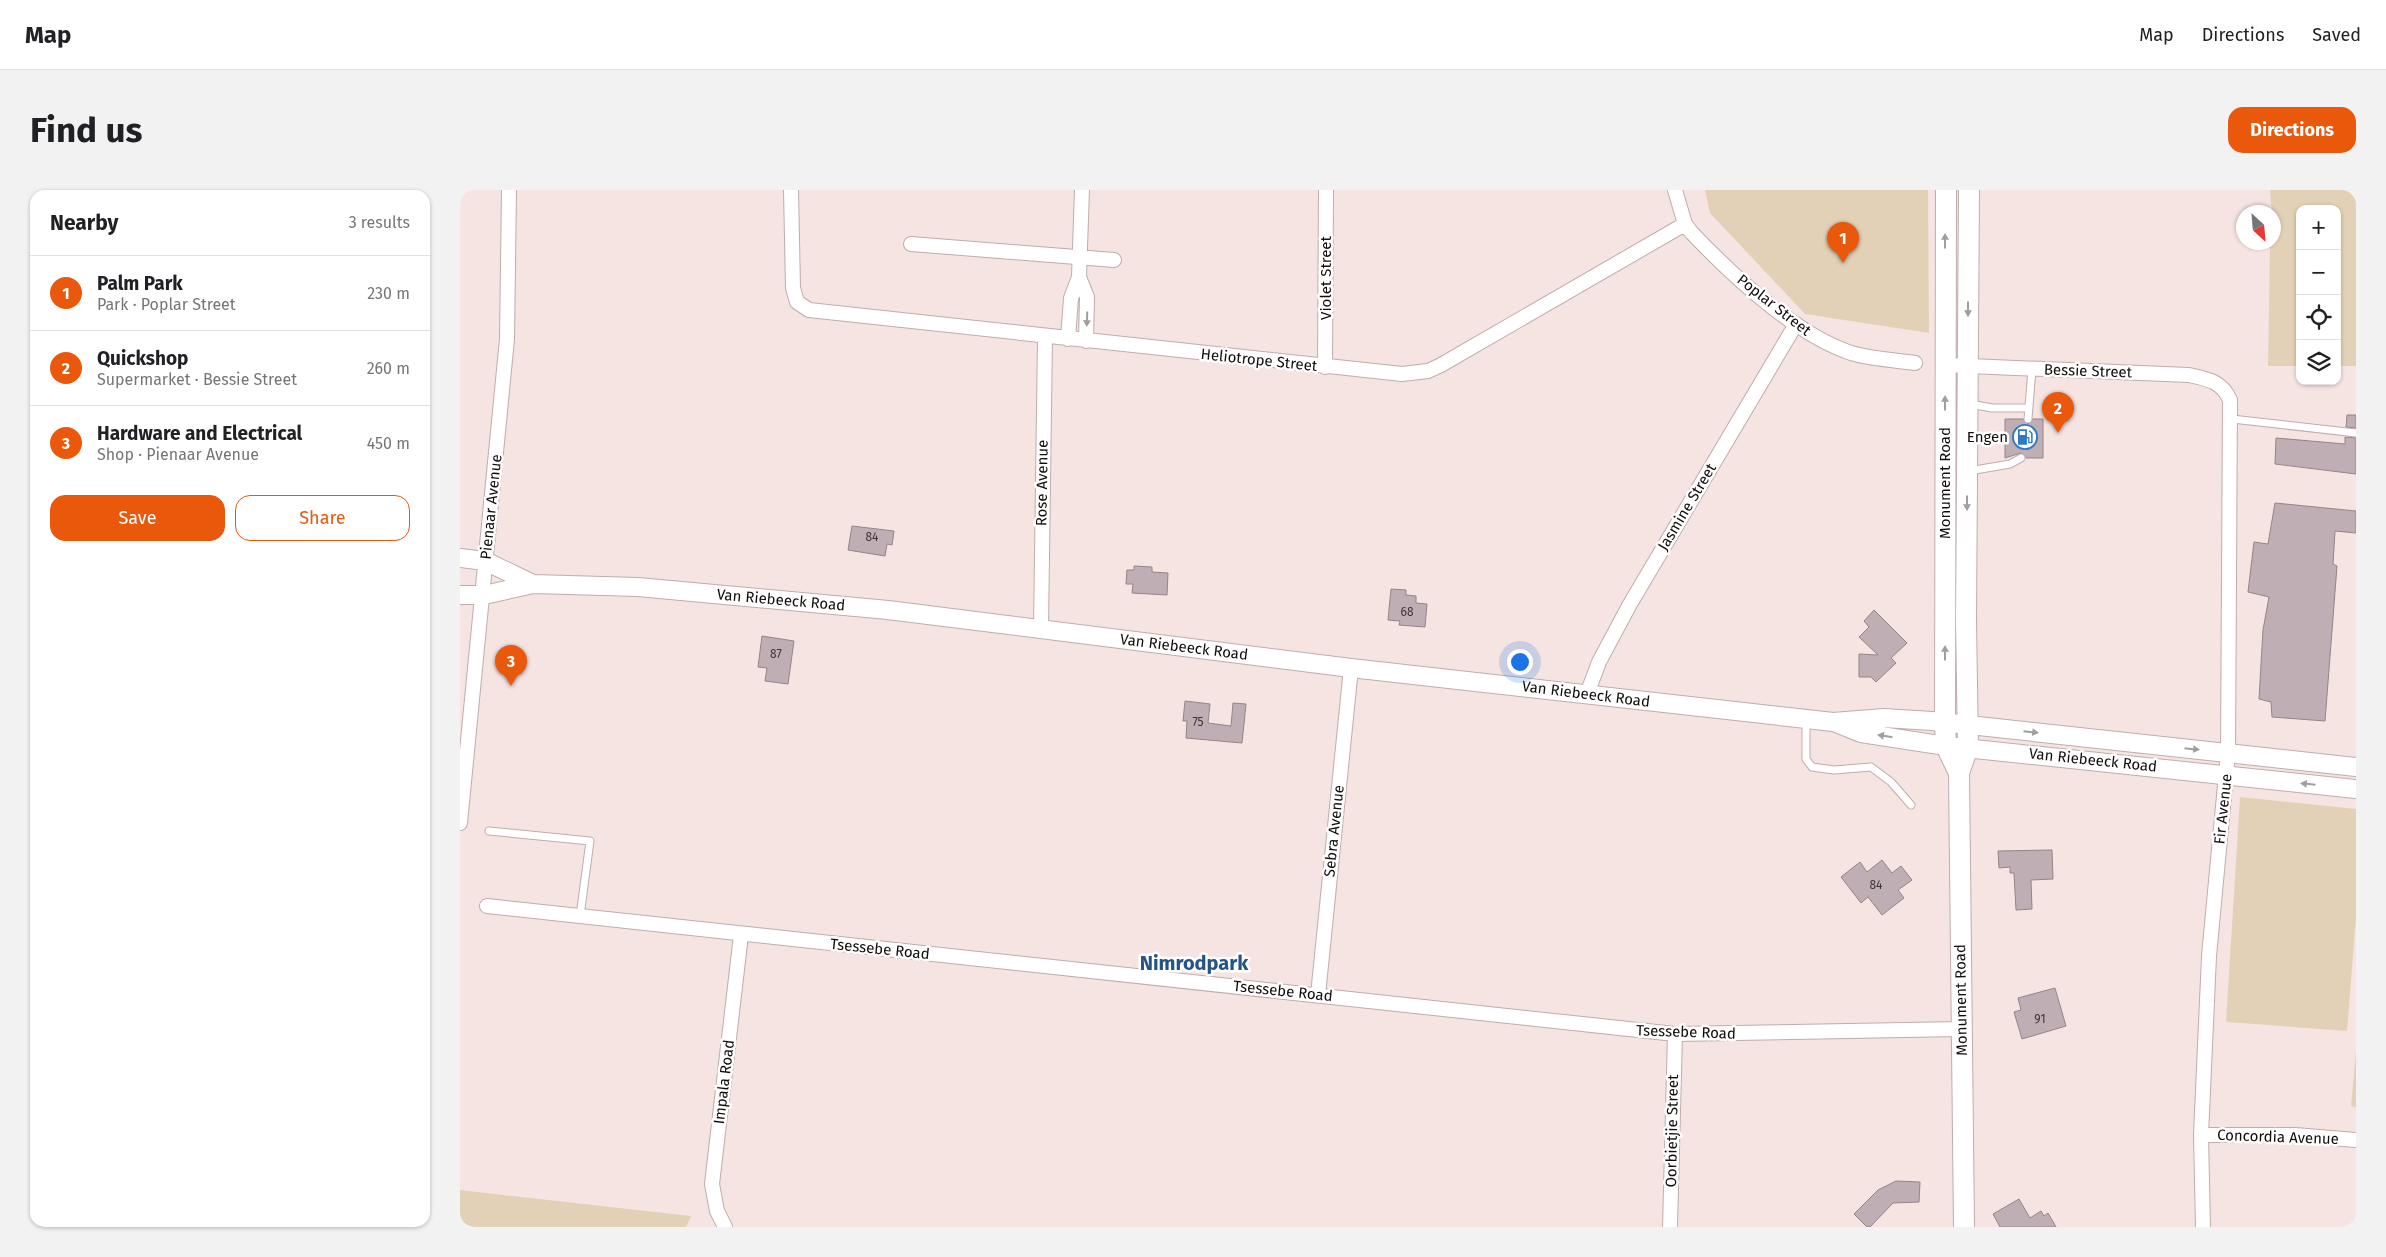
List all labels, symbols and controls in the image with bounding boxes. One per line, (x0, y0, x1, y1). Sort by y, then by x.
text: Map (25, 21, 71, 49)
text: Map (2139, 24, 2174, 46)
text: Directions (2202, 24, 2284, 46)
text: Saved (2312, 24, 2361, 46)
button: Directions (2228, 107, 2356, 153)
text: Find us (30, 109, 142, 151)
north arrow (2236, 205, 2281, 250)
map controls (2296, 205, 2341, 385)
button: + (2296, 205, 2341, 250)
text: Nearby (50, 210, 118, 236)
text: 3 results (349, 213, 410, 232)
pin: 1 (1827, 222, 1859, 263)
one-way arrow (1941, 233, 1949, 249)
street label: Violet Street (1317, 235, 1335, 320)
button: − (2296, 250, 2341, 295)
street label: Poplar Street (1733, 271, 1815, 340)
text: Palm Park (97, 272, 183, 295)
text: 1 (62, 284, 70, 303)
text: 230 m (367, 284, 410, 303)
text: Park · Poplar Street (97, 295, 236, 314)
button: locate (2296, 295, 2341, 340)
one-way arrow (1964, 301, 1972, 317)
one-way arrow (1082, 311, 1090, 327)
button: layers (2296, 340, 2341, 385)
street label: Heliotrope Street (1200, 345, 1319, 375)
text: Quickshop (97, 347, 188, 370)
text: 2 (62, 359, 70, 378)
text: 260 m (367, 359, 410, 378)
street label: Bessie Street (2044, 360, 2133, 382)
text: Supermarket · Bessie Street (97, 370, 297, 389)
pin: 2 (2042, 392, 2074, 433)
one-way arrow (1941, 395, 1949, 411)
text: Hardware and Electrical (97, 422, 302, 445)
fuel station icon: Engen (2012, 424, 2038, 450)
street label: Monument Road (1936, 427, 1954, 539)
place label: Engen (1967, 428, 2008, 446)
text: 3 (62, 434, 70, 453)
text: 450 m (367, 434, 410, 453)
street label: Rose Avenue (1032, 440, 1052, 526)
text: Shop · Pienaar Avenue (97, 445, 259, 464)
street label: Pienaar Avenue (477, 453, 505, 561)
street label: Jasmine Street (1654, 460, 1720, 554)
button: Save (50, 495, 225, 541)
button: Share (235, 495, 410, 541)
one-way arrow (1963, 495, 1971, 511)
house number: 84 (866, 530, 879, 544)
street label: Van Riebeeck Road (716, 585, 846, 615)
house number: 68 (1400, 605, 1414, 619)
street label: Van Riebeeck Road (1119, 630, 1249, 664)
pin: 3 (495, 645, 527, 686)
one-way arrow (1941, 645, 1949, 661)
house number: 87 (770, 647, 782, 661)
your location (1507, 649, 1533, 675)
street label: Van Riebeeck Road (1521, 677, 1651, 711)
house number: 75 (1192, 715, 1204, 729)
one-way arrow (2023, 728, 2039, 736)
one-way arrow (1876, 732, 1892, 740)
street label: Van Riebeeck Road (2028, 744, 2158, 776)
one-way arrow (2185, 745, 2201, 753)
street label: Fir Avenue (2210, 773, 2236, 845)
one-way arrow (2299, 779, 2315, 787)
street label: Sebra Avenue (1320, 784, 1348, 878)
house number: 84 (1870, 878, 1883, 892)
street label: Tsessebe Road (829, 935, 931, 963)
street label: Monument Road (1951, 944, 1971, 1056)
district label: Nimrodpark (1140, 951, 1249, 975)
street label: Tsessebe Road (1232, 977, 1334, 1005)
house number: 91 (2034, 1012, 2046, 1026)
street label: Tsessebe Road (1636, 1021, 1736, 1043)
street label: Impala Road (710, 1039, 738, 1125)
street label: Oorbietjie Street (1662, 1074, 1682, 1188)
street label: Concordia Avenue (2217, 1126, 2339, 1148)

